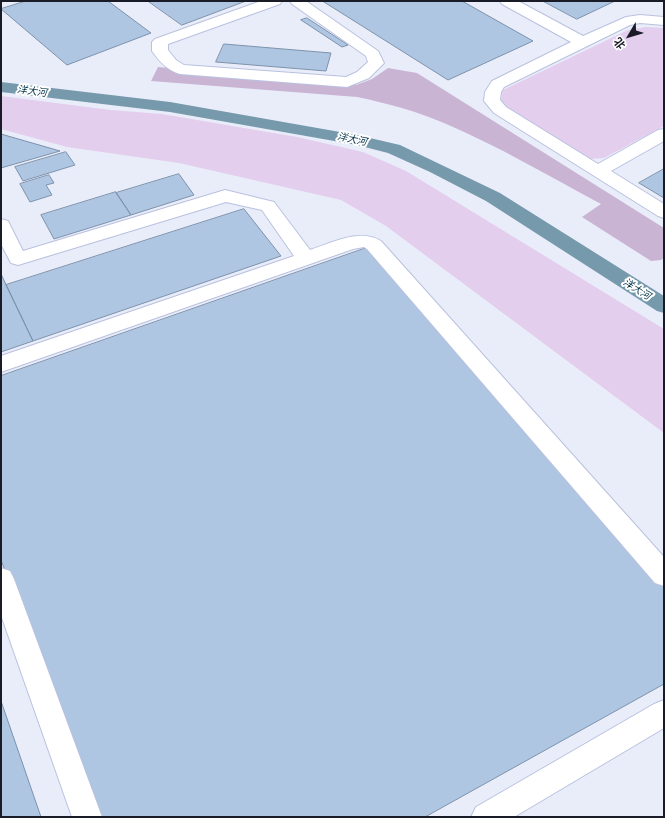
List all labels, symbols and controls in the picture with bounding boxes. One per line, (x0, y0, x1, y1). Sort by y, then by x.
north arrow (609, 16, 649, 56)
text: 北 (611, 35, 628, 52)
water label: 洋大河 (16, 83, 48, 99)
water label: 洋大河 (336, 130, 368, 148)
water label: 洋大河 (621, 276, 653, 302)

